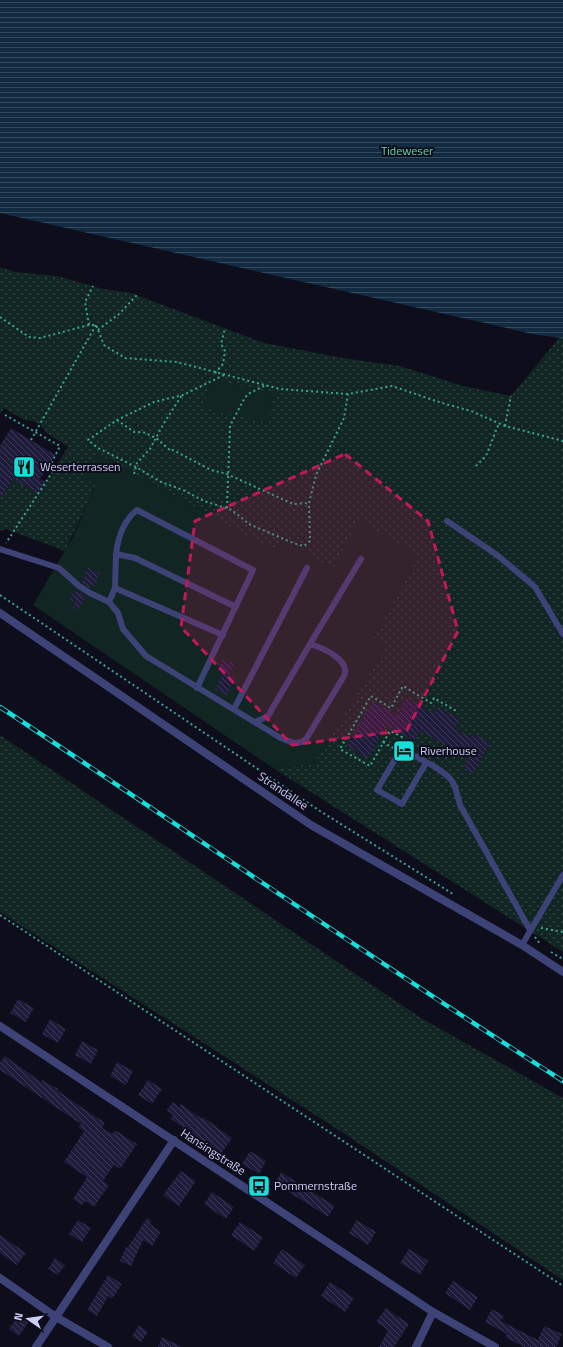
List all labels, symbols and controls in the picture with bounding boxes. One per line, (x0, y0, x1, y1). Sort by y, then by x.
park label: Tideweser (381, 141, 433, 160)
restaurant icon: Weserterrassen (11, 454, 37, 480)
place label: Weserterrassen (40, 457, 121, 476)
hotel icon: Riverhouse (391, 738, 417, 764)
place label: Riverhouse (420, 741, 477, 760)
street label: Strandallee (254, 767, 312, 814)
street label: Hansingstraße (177, 1123, 250, 1180)
bus stop icon: Pommernstraße (246, 1173, 272, 1199)
place label: Pommernstraße (274, 1176, 357, 1195)
north arrow (8, 1299, 48, 1339)
text: N (10, 1311, 27, 1322)

